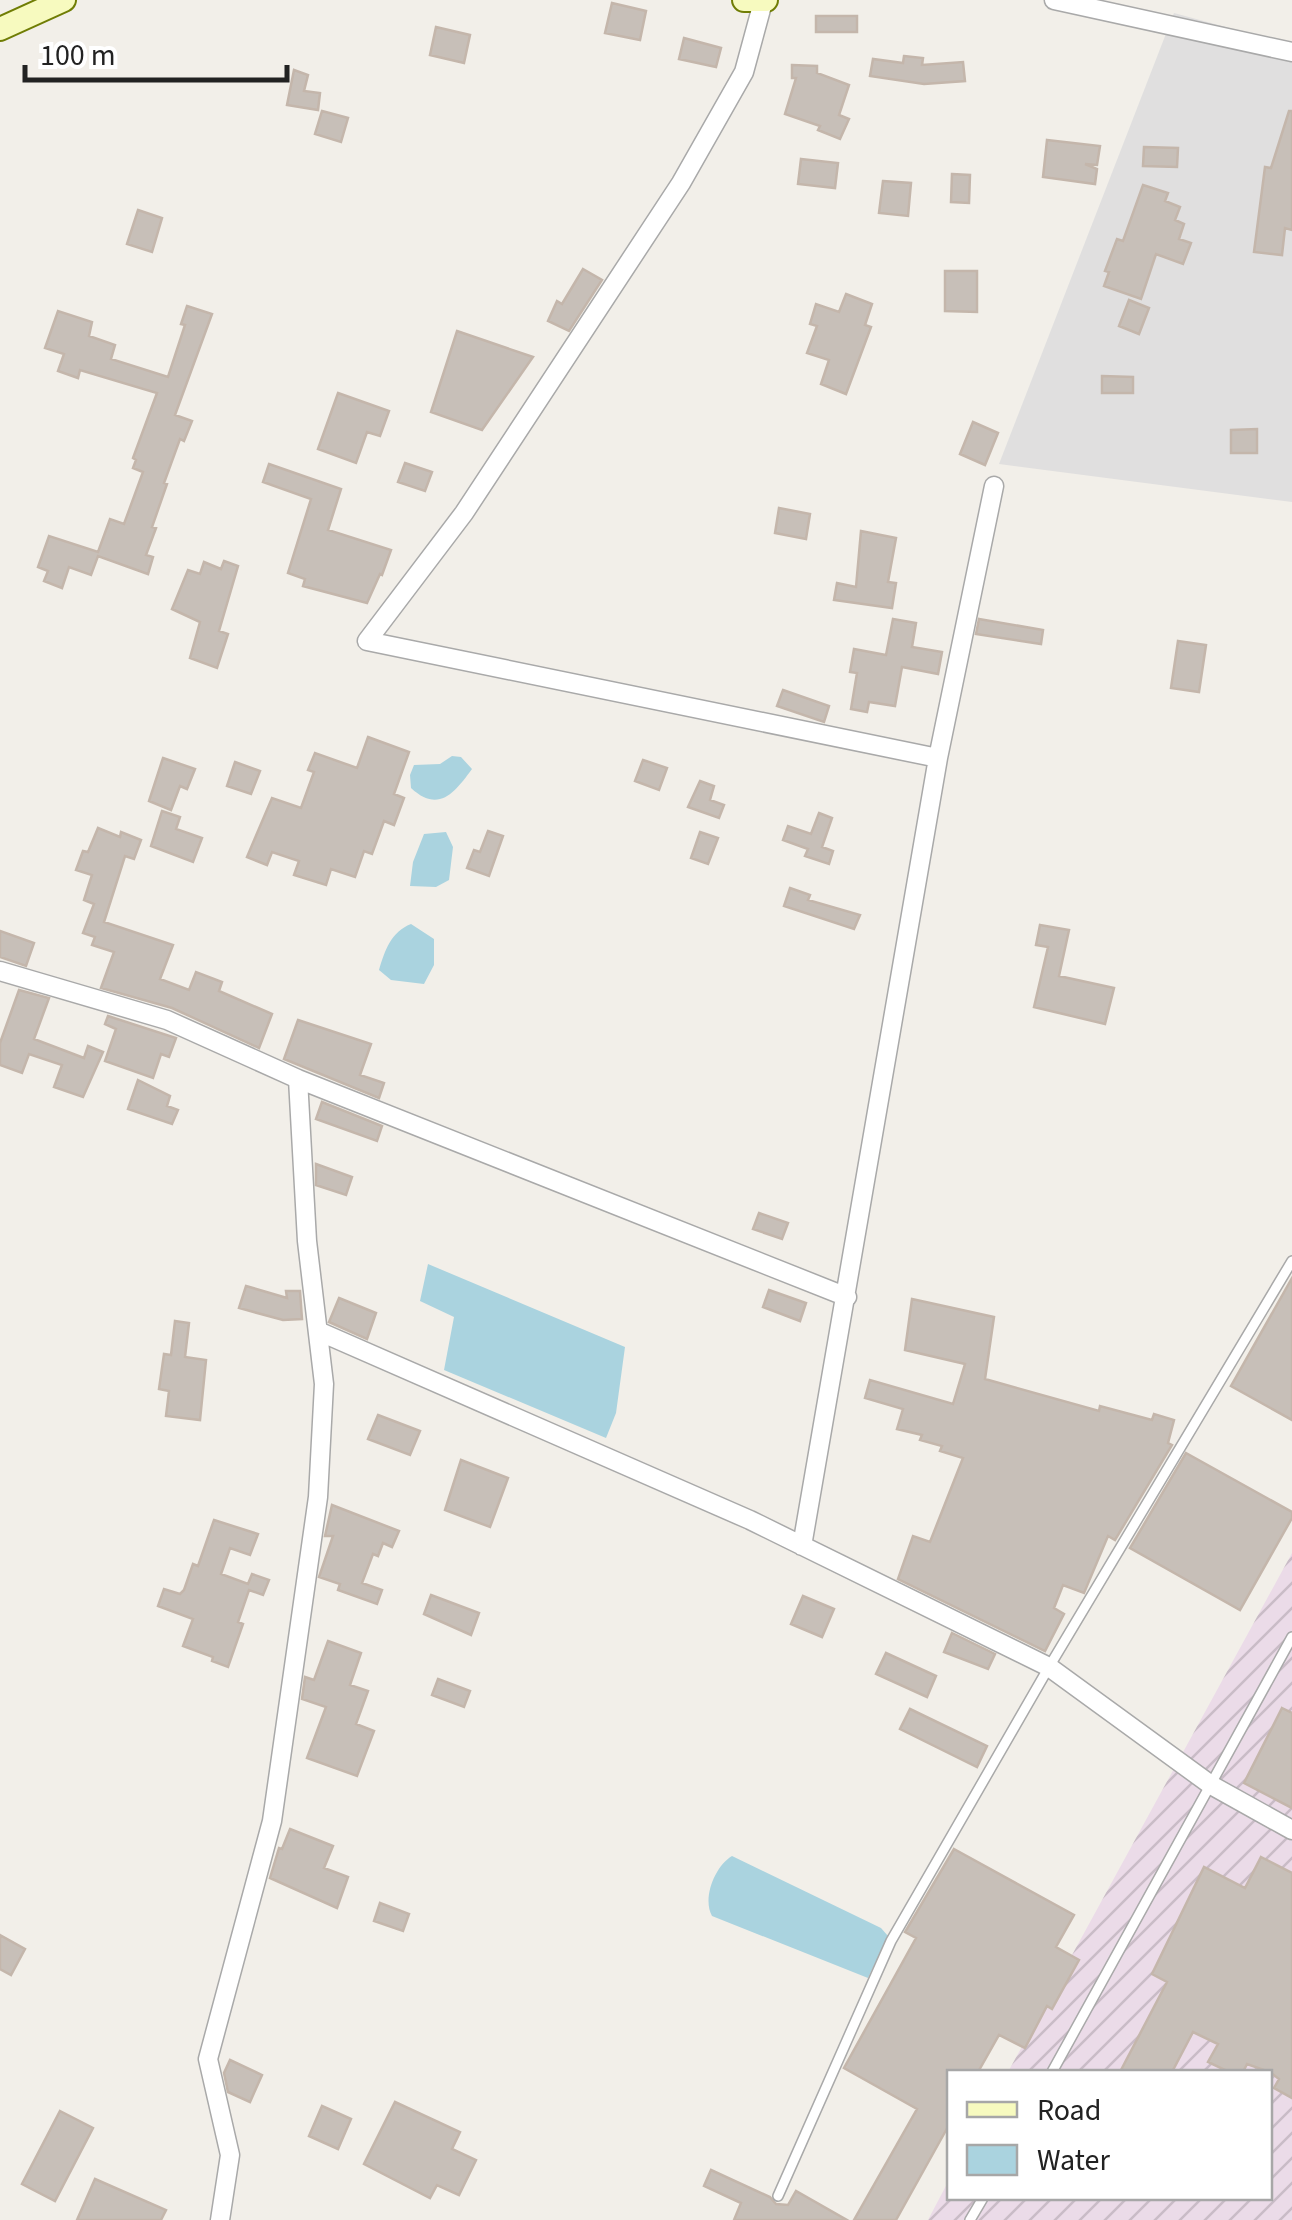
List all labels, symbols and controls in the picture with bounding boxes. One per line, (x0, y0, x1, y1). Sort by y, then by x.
scale bar (25, 20, 288, 82)
text: 100 m (40, 34, 116, 77)
legend (947, 2070, 1272, 2200)
text: Road (1037, 2089, 1101, 2132)
text: Water (1037, 2139, 1110, 2182)

